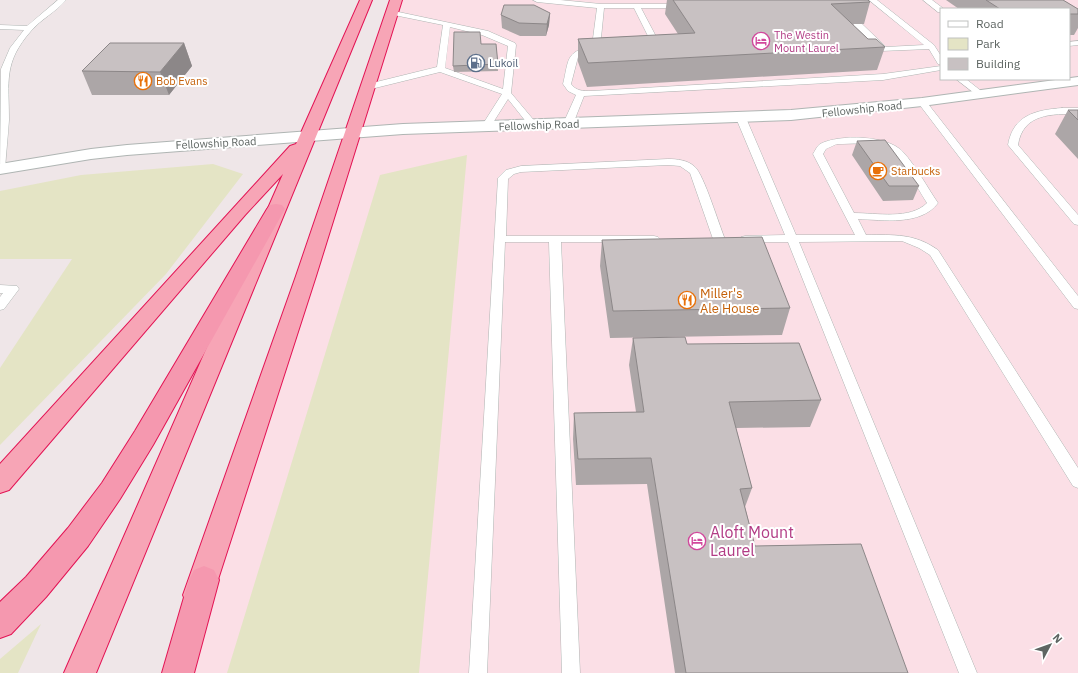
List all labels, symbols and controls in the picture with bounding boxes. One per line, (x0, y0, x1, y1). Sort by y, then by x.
legend (940, 8, 1070, 80)
text: Road (976, 16, 1004, 31)
place label: The Westin Mount Laurel (774, 28, 839, 55)
hotel icon: The Westin Mount Laurel (751, 31, 771, 51)
text: Park (976, 36, 1001, 51)
fuel station icon: Lukoil (466, 53, 486, 73)
place label: Lukoil (489, 56, 518, 70)
text: Building (976, 56, 1021, 71)
restaurant icon: Bob Evans (133, 71, 153, 91)
place label: Bob Evans (156, 74, 208, 88)
street label: Fellowship Road (821, 98, 903, 120)
street label: Fellowship Road (498, 117, 580, 133)
street label: Fellowship Road (175, 134, 257, 152)
cafe icon: Starbucks (868, 161, 888, 181)
place label: Starbucks (891, 164, 940, 178)
place label: Miller's Ale House (700, 285, 759, 317)
restaurant icon: Miller's Ale House (677, 290, 697, 310)
place label: Aloft Mount Laurel (710, 522, 794, 560)
hotel icon: Aloft Mount Laurel (687, 531, 707, 551)
north arrow (1030, 625, 1070, 665)
text: N (1050, 631, 1065, 646)

